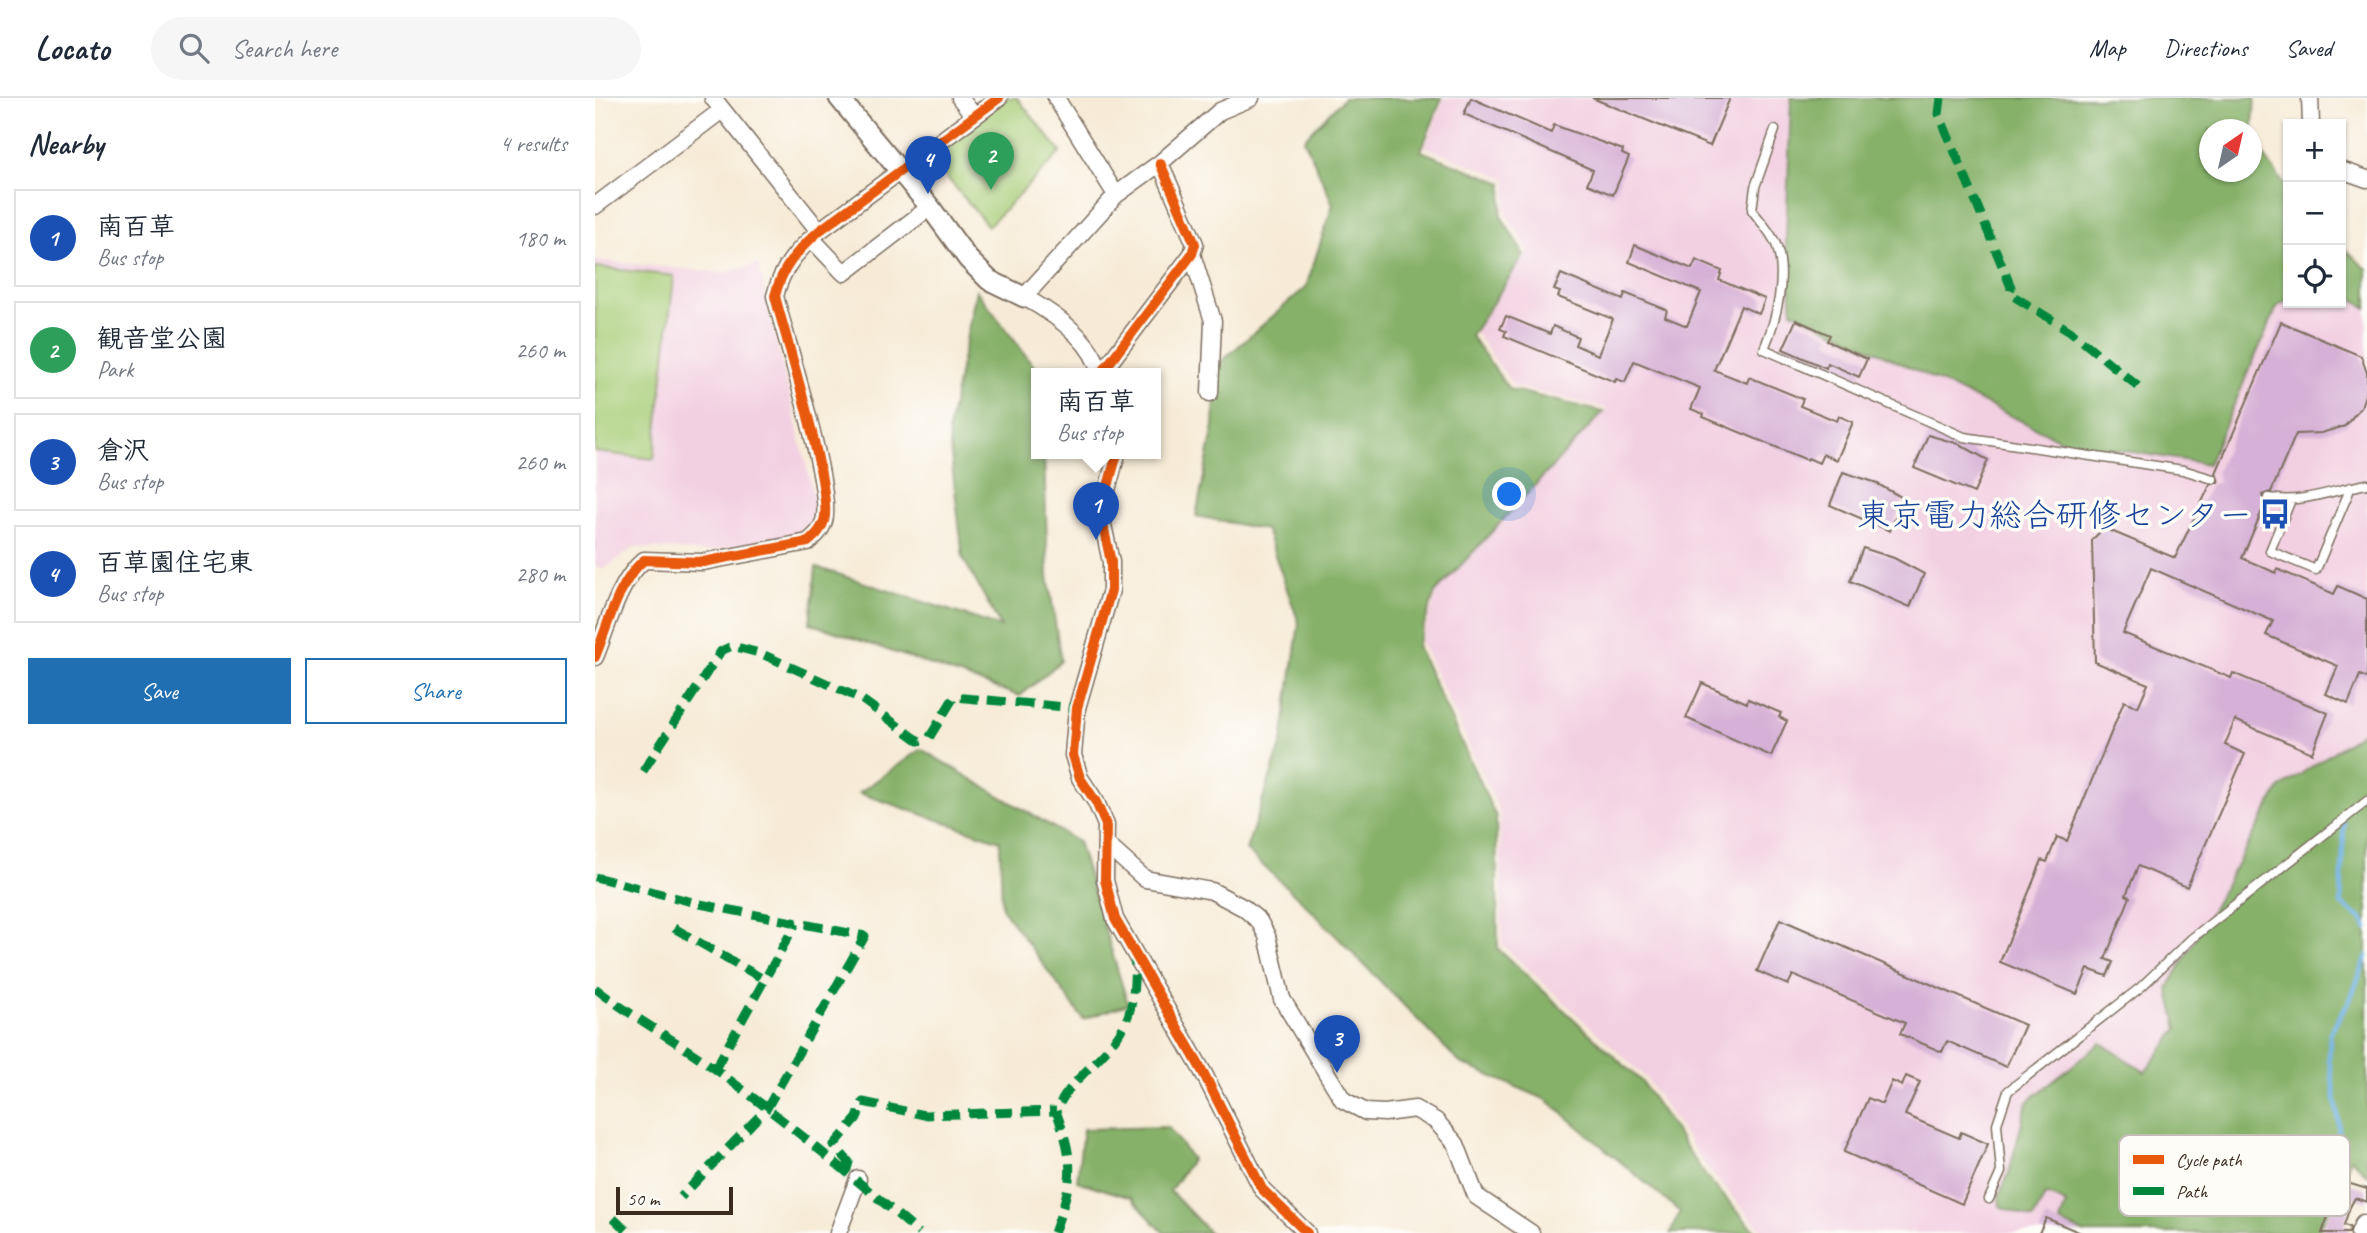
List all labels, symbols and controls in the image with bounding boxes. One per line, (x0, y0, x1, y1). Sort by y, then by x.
search box (151, 17, 641, 80)
text: Locato (35, 27, 109, 69)
icon: search (175, 29, 213, 67)
text: Search here (231, 32, 337, 65)
text: Map (2089, 33, 2126, 63)
text: Directions (2164, 33, 2247, 63)
text: Saved (2285, 33, 2332, 63)
north arrow (2199, 119, 2262, 182)
map controls (2283, 119, 2346, 308)
button: + (2283, 119, 2346, 182)
text: Nearby (28, 125, 104, 163)
text: 4 results (500, 129, 567, 158)
pin: 2 (968, 132, 1014, 190)
pin: 4 (905, 136, 951, 194)
button: − (2283, 182, 2346, 245)
text: 南百草 (97, 210, 175, 243)
text: 1 (48, 224, 58, 253)
text: 180 m (516, 224, 565, 253)
text: Bus stop (97, 243, 163, 272)
button: locate (2283, 245, 2346, 308)
text: 観音堂公園 (97, 322, 227, 355)
text: 2 (48, 336, 58, 365)
text: 260 m (516, 336, 565, 365)
text: Park (97, 355, 133, 384)
popup (1031, 368, 1161, 459)
text: 南百草 (1057, 385, 1135, 418)
text: Bus stop (1057, 418, 1123, 447)
text: 倉沢 (97, 434, 149, 467)
text: 3 (48, 448, 58, 477)
text: 260 m (516, 448, 565, 477)
text: Bus stop (97, 467, 163, 496)
your location (1492, 477, 1526, 511)
pin: 1 (1073, 482, 1119, 540)
place label: 東京電力総合研修センター (1857, 494, 2252, 536)
bus stop icon: 東京電力総合研修センター (2258, 497, 2292, 531)
text: 百草園住宅東 (97, 546, 253, 579)
text: 4 (48, 560, 58, 589)
text: 280 m (516, 560, 565, 589)
text: Bus stop (97, 579, 163, 608)
button: Save (28, 658, 291, 724)
button: Share (305, 658, 567, 724)
pin: 3 (1314, 1015, 1360, 1073)
legend (2119, 1135, 2350, 1216)
text: Cycle path (2176, 1148, 2242, 1172)
text: Path (2176, 1180, 2209, 1204)
scale bar (616, 1184, 733, 1216)
text: 50 m (627, 1187, 659, 1211)

